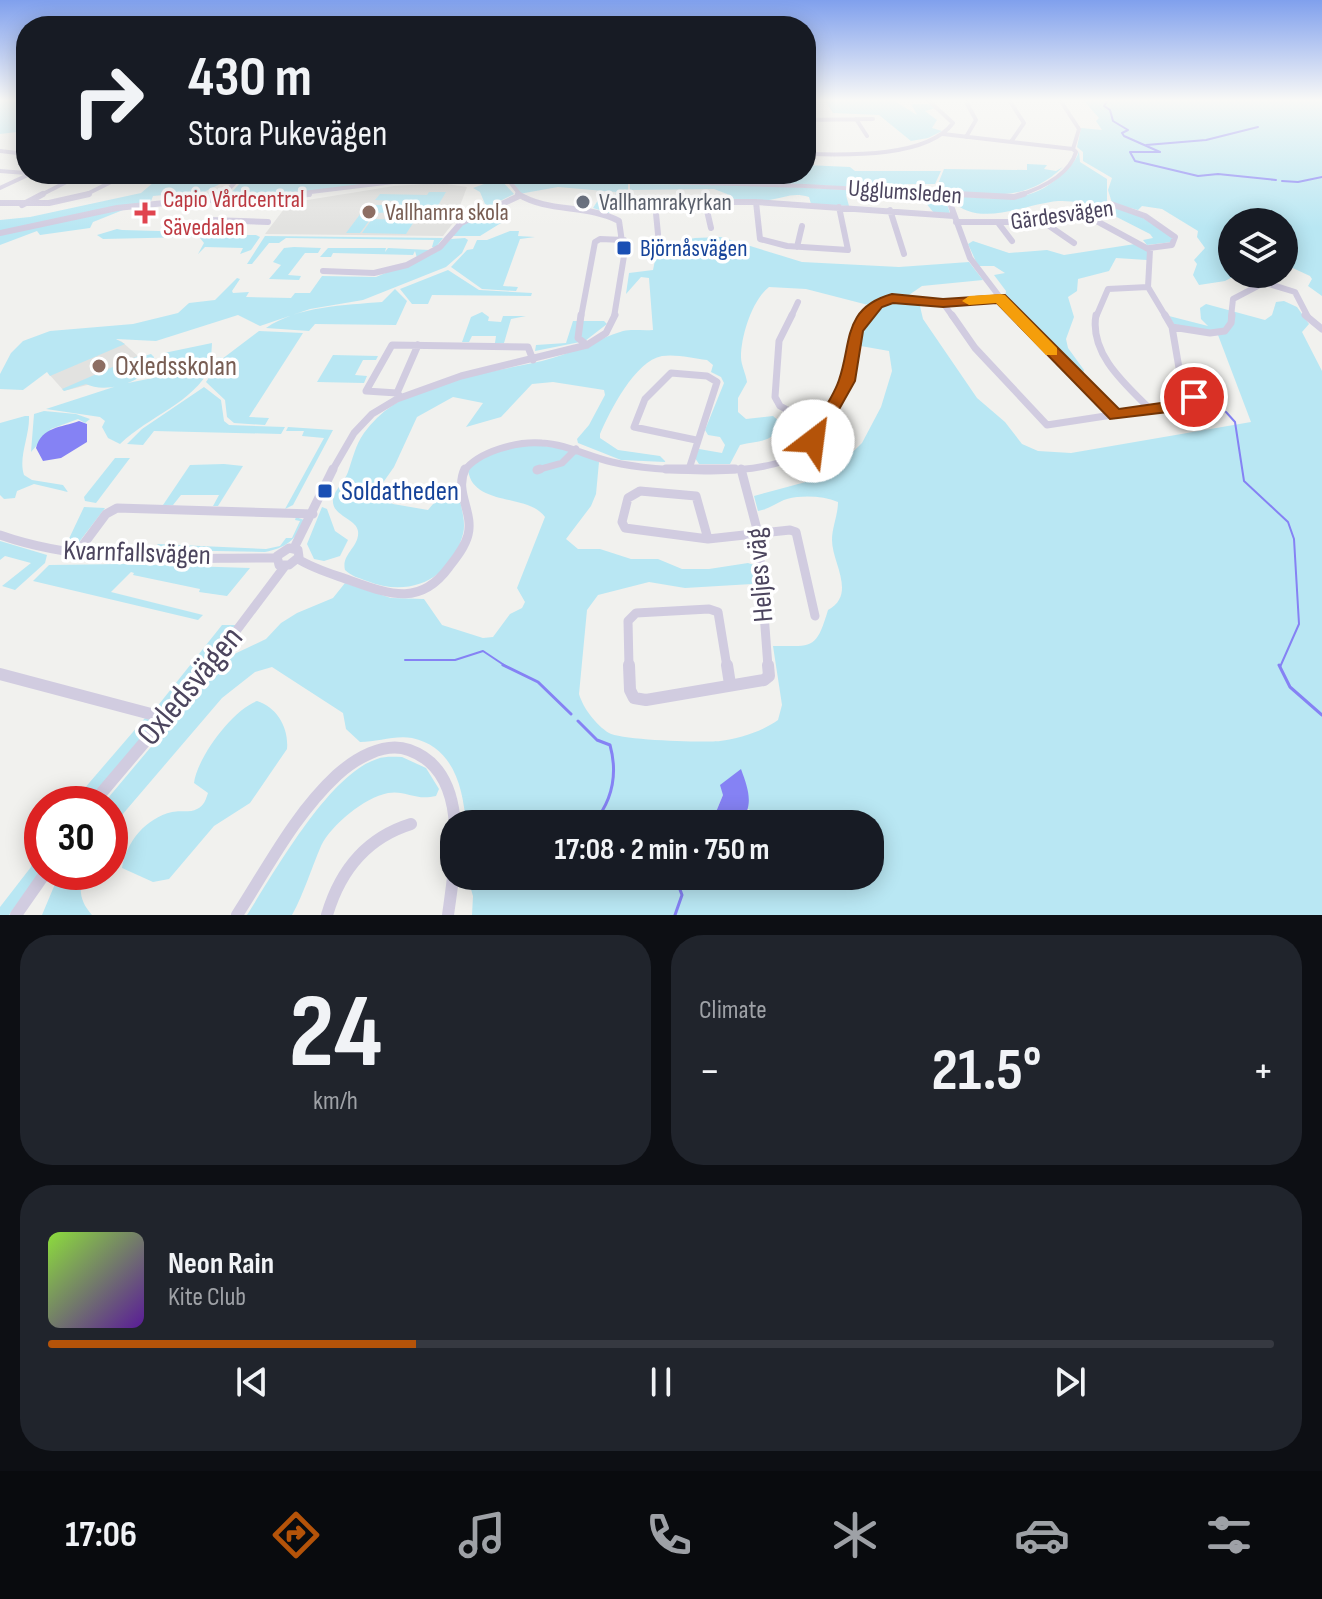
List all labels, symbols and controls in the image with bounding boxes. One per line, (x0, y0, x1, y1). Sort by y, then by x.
text: 430 m (188, 45, 312, 112)
icon: right (56, 48, 160, 152)
text: Stora Pukevägen (188, 113, 387, 156)
street label: Ugglumsleden (847, 174, 963, 210)
place label: Capio Vårdcentral Sävedalen (163, 185, 305, 242)
place label: Vallhamrakyrkan (599, 188, 732, 217)
marker: Vallhamrakyrkan (574, 193, 592, 211)
street label: Gärdesvägen (1009, 193, 1115, 237)
place label: Vallhamra skola (385, 198, 509, 227)
marker: Capio Vårdcentral Sävedalen (134, 202, 156, 224)
marker: Vallhamra skola (360, 203, 378, 221)
map controls (1218, 208, 1298, 288)
button: layers (1218, 208, 1298, 288)
place label: Björnåsvägen (640, 234, 747, 263)
marker: Björnåsvägen (615, 239, 633, 257)
place label: Oxledsskolan (115, 350, 237, 383)
marker: Oxledsskolan (90, 357, 108, 375)
pin (1160, 363, 1228, 431)
icon: arrive (1172, 375, 1216, 419)
position arrow (771, 399, 855, 483)
place label: Soldatheden (341, 475, 459, 508)
marker: Soldatheden (316, 482, 334, 500)
street label: Heljes väg (739, 527, 781, 623)
street label: Kvarnfallsvägen (63, 534, 211, 572)
street label: Oxledsvägen (128, 618, 252, 754)
speed limit sign: 30 (24, 786, 128, 890)
text: 17:08 · 2 min · 750 m (555, 832, 769, 868)
text: 24 (289, 971, 382, 1096)
text: Climate (699, 995, 767, 1026)
text: 21.5° (931, 1035, 1042, 1107)
text: − (699, 1045, 721, 1098)
text: + (1252, 1045, 1274, 1098)
text: km/h (313, 1086, 358, 1117)
text: Neon Rain (168, 1246, 274, 1282)
text: Kite Club (168, 1282, 246, 1313)
icon: previous (230, 1360, 274, 1404)
icon: pause (639, 1360, 683, 1404)
icon: next (1048, 1360, 1092, 1404)
icon: directions (268, 1507, 324, 1563)
icon: music (454, 1507, 510, 1563)
icon: phone (641, 1507, 697, 1563)
icon: climate (827, 1507, 883, 1563)
icon: car (1014, 1507, 1070, 1563)
icon: filters (1201, 1507, 1257, 1563)
text: 17:06 (65, 1514, 137, 1557)

